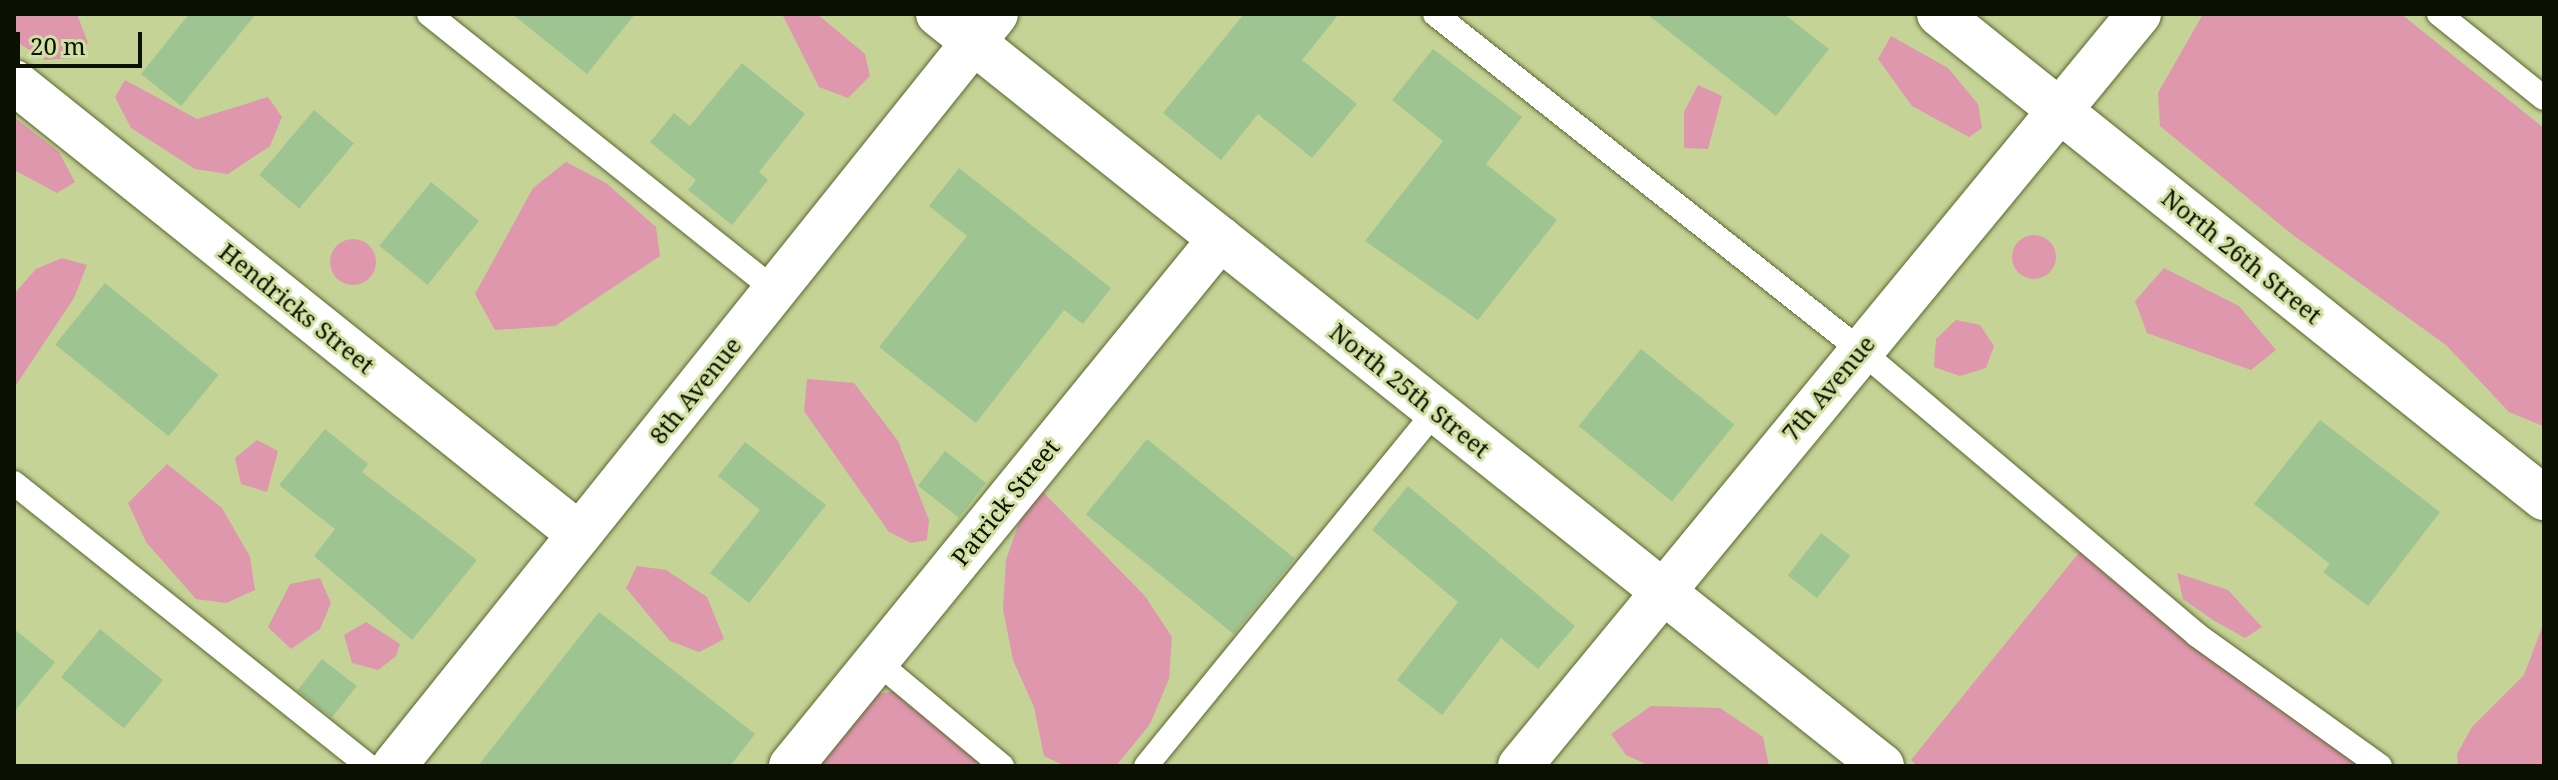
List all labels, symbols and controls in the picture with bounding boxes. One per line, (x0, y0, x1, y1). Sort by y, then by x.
scale bar (20, 16, 146, 66)
text: 20 m (30, 29, 86, 62)
street label: North 26th Street (2156, 183, 2328, 329)
street label: Hendricks Street (214, 237, 380, 379)
street label: North 25th Street (1324, 317, 1496, 463)
street label: 7th Avenue (1775, 329, 1881, 447)
street label: 8th Avenue (643, 331, 747, 449)
street label: Patrick Street (945, 433, 1065, 571)

